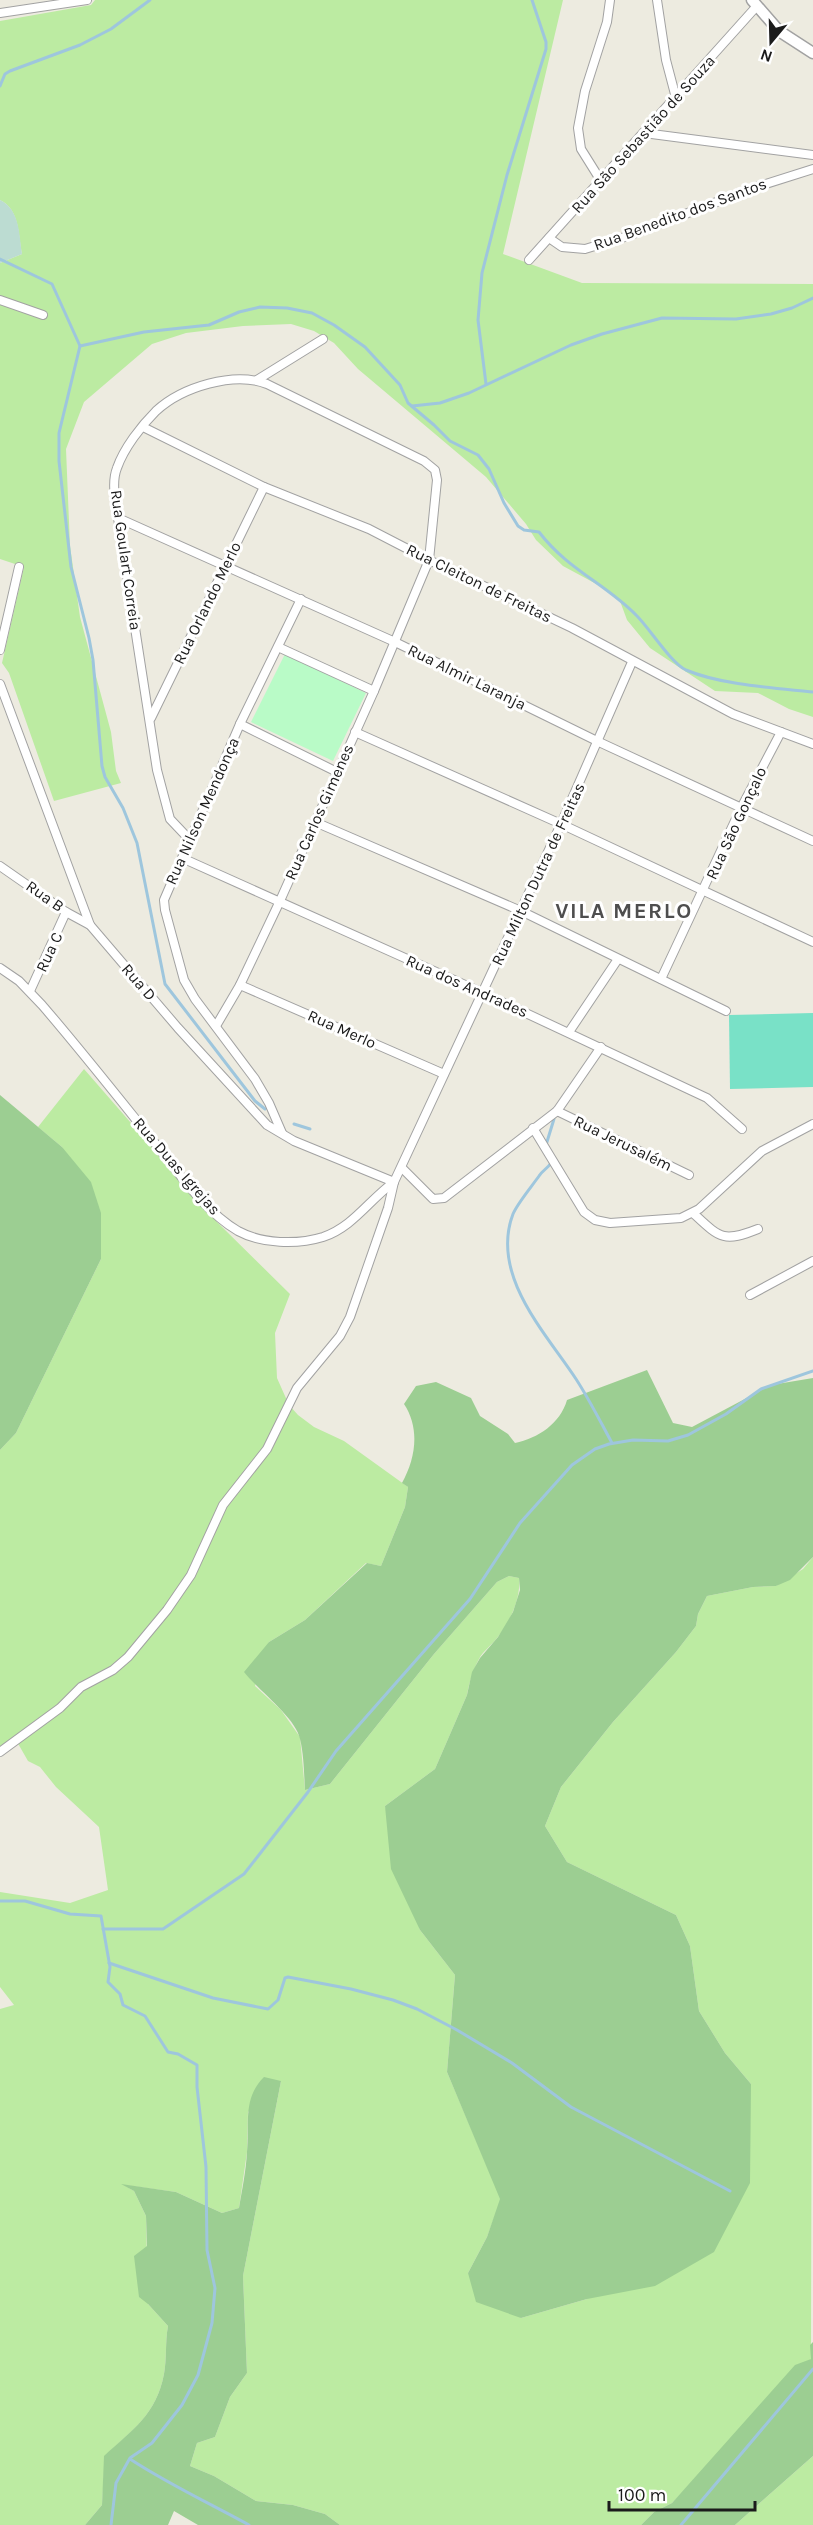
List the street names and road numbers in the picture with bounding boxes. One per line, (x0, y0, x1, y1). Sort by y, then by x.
street label: Rua São Sebastião de Souza (567, 51, 719, 217)
street label: Rua Benedito dos Santos (591, 174, 769, 254)
street label: Rua Goulart Correia (107, 489, 145, 631)
street label: Rua Orlando Merlo (169, 539, 245, 667)
street label: Rua Cleiton de Freitas (403, 540, 555, 626)
street label: Rua Almir Laranja (405, 640, 529, 714)
street label: Rua Nilson Mendonça (161, 734, 243, 888)
street label: Rua Carlos Gimenes (281, 741, 357, 883)
street label: Rua São Gonçalo (702, 764, 770, 882)
street label: Rua Milton Dutra de Freitas (487, 780, 589, 968)
street label: Rua B (22, 876, 68, 916)
street label: Rua C (32, 929, 67, 975)
street label: Rua dos Andrades (403, 951, 531, 1021)
street label: Rua D (118, 960, 160, 1004)
street label: Rua Merlo (305, 1006, 379, 1052)
street label: Rua Jerusalém (571, 1111, 675, 1175)
street label: Rua Duas Igrejas (129, 1113, 225, 1219)

